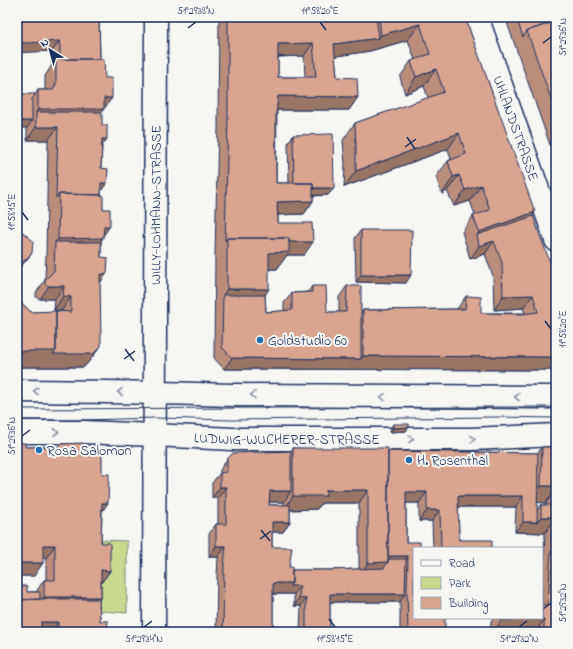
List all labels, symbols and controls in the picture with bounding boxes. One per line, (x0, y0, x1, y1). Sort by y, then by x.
text: 51°29'38"N (177, 4, 215, 19)
text: 11°58'20"E (301, 4, 339, 19)
text: 51°29'36"N (556, 18, 571, 56)
north arrow (30, 30, 70, 70)
text: N (37, 34, 52, 51)
street label: UHLANDSTRASSE (487, 73, 543, 184)
street label: WILLY-LOHMANN-STRASSE (146, 125, 168, 285)
text: 11°58'15"E (5, 194, 20, 230)
text: 11°58'20"E (556, 310, 571, 348)
place label: Goldstudio 60 (268, 331, 347, 352)
marker: Goldstudio 60 (255, 335, 265, 345)
one-way arrow (33, 387, 39, 395)
one-way arrow (117, 388, 123, 396)
one-way arrow (250, 391, 256, 399)
one-way arrow (380, 392, 386, 401)
one-way arrow (514, 393, 520, 401)
text: 51°29'36"N (5, 417, 20, 455)
one-way arrow (53, 428, 59, 436)
street label: LUDWIG-WUCHERER-STRASSE (193, 428, 380, 451)
one-way arrow (408, 435, 414, 443)
one-way arrow (470, 435, 476, 443)
place label: Rosa Salomon (47, 441, 132, 462)
marker: Rosa Salomon (34, 445, 44, 455)
place label: H. Rosenthal (417, 451, 488, 472)
marker: H. Rosenthal (404, 455, 414, 465)
legend (413, 547, 543, 619)
text: Road (449, 555, 475, 573)
text: Park (449, 575, 471, 593)
text: 51°29'32"N (556, 583, 571, 622)
text: Building (448, 595, 488, 614)
text: 51°29'34"N (125, 632, 163, 647)
text: 11°58'15"E (317, 632, 353, 647)
text: 51°29'32"N (500, 632, 539, 647)

